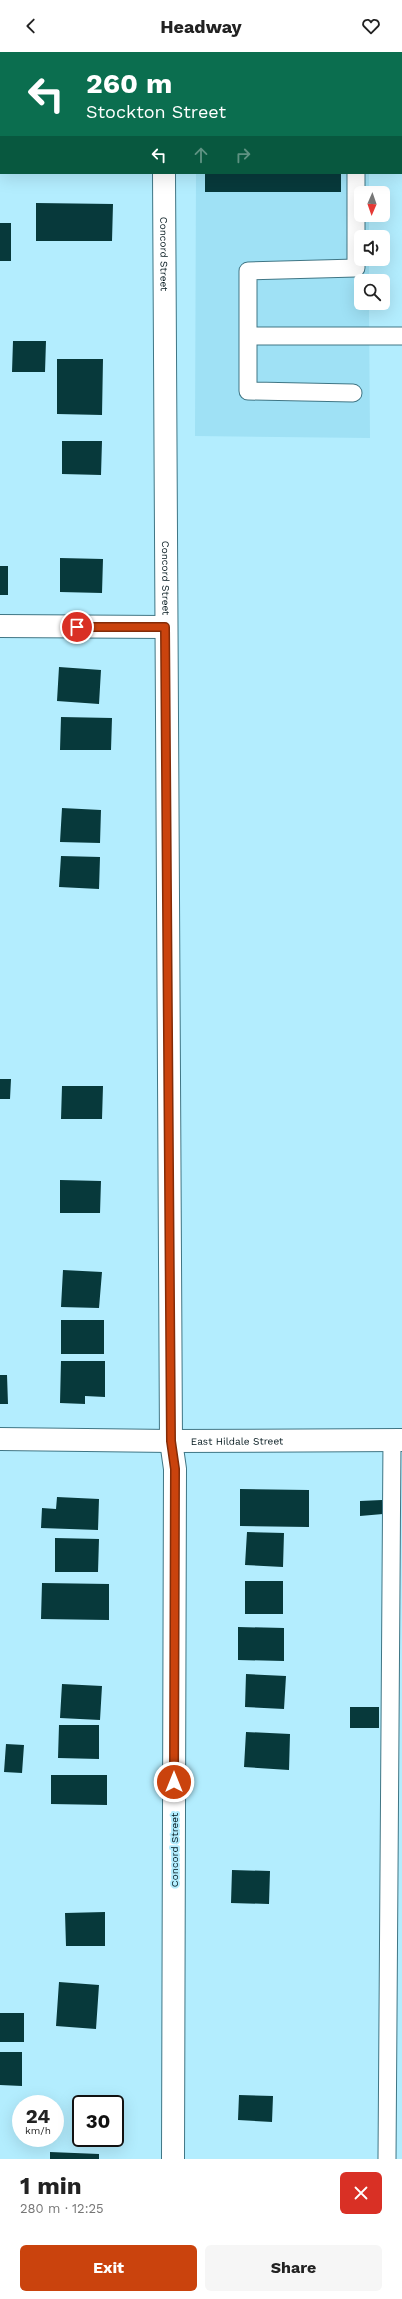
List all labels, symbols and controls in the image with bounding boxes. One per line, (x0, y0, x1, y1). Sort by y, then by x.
icon: back (20, 15, 42, 37)
icon: heart (360, 15, 382, 37)
text: Headway (160, 16, 242, 37)
text: 260 m (86, 67, 172, 100)
icon: left (20, 68, 72, 120)
text: Stockton Street (86, 101, 226, 122)
icon: left (148, 144, 170, 166)
icon: ahead (190, 144, 212, 166)
icon: right (232, 144, 254, 166)
north arrow (354, 186, 390, 222)
map controls (354, 186, 390, 310)
street label: Concord Street (159, 217, 170, 292)
button: sound (354, 230, 390, 266)
button: search (354, 274, 390, 310)
street label: Concord Street (161, 541, 172, 616)
pin (60, 610, 94, 644)
icon: arrive (66, 616, 88, 638)
street label: East Hildale Street (191, 1435, 284, 1446)
position arrow (153, 1761, 195, 1803)
street label: Concord Street (169, 1812, 180, 1887)
speed limit sign: 30 (72, 2095, 124, 2147)
text: 24 (26, 2104, 50, 2128)
text: km/h (25, 2125, 51, 2136)
text: 1 min (20, 2172, 82, 2200)
button: close (340, 2172, 382, 2214)
text: 280 m · 12:25 (20, 2201, 104, 2216)
button: Exit (20, 2245, 197, 2291)
button: Share (205, 2245, 382, 2291)

